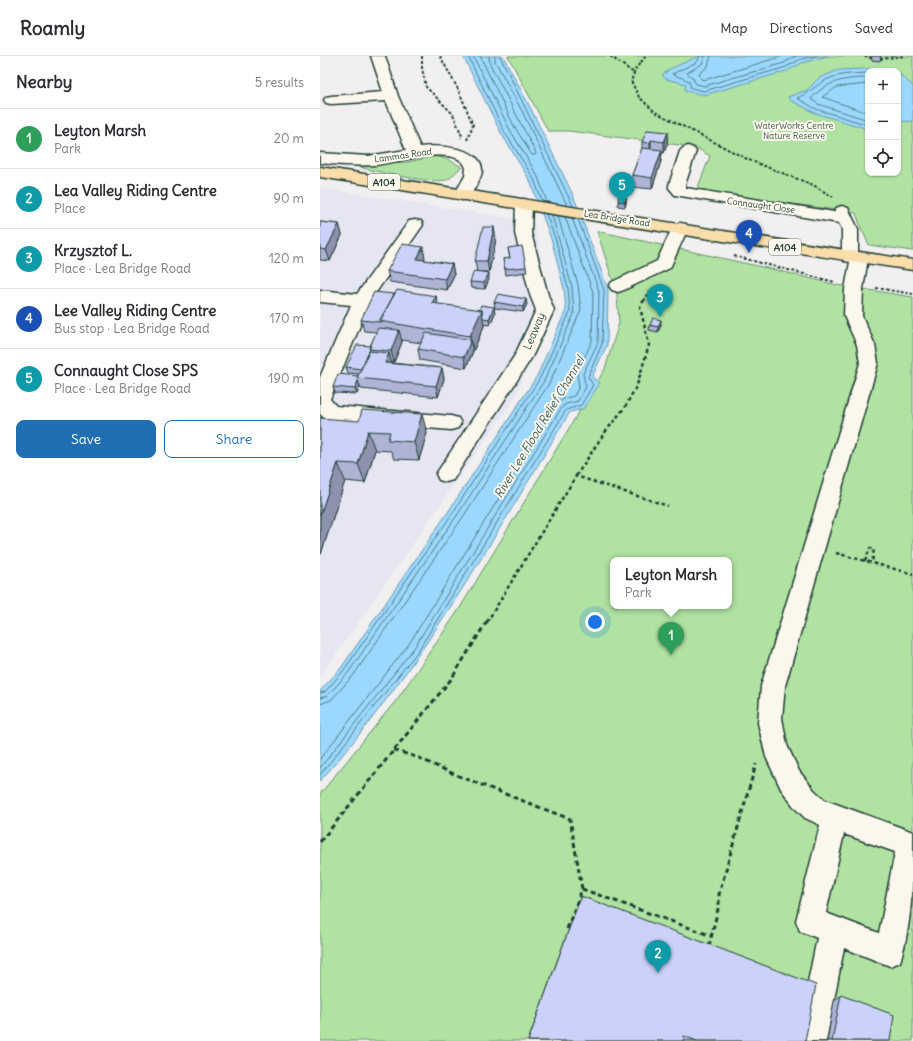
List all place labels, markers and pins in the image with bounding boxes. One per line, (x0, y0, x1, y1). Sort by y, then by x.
pin: 5 (609, 172, 635, 205)
pin: 4 (736, 220, 762, 253)
pin: 3 (647, 284, 673, 317)
pin: 1 (658, 622, 684, 655)
pin: 2 (645, 940, 671, 973)

